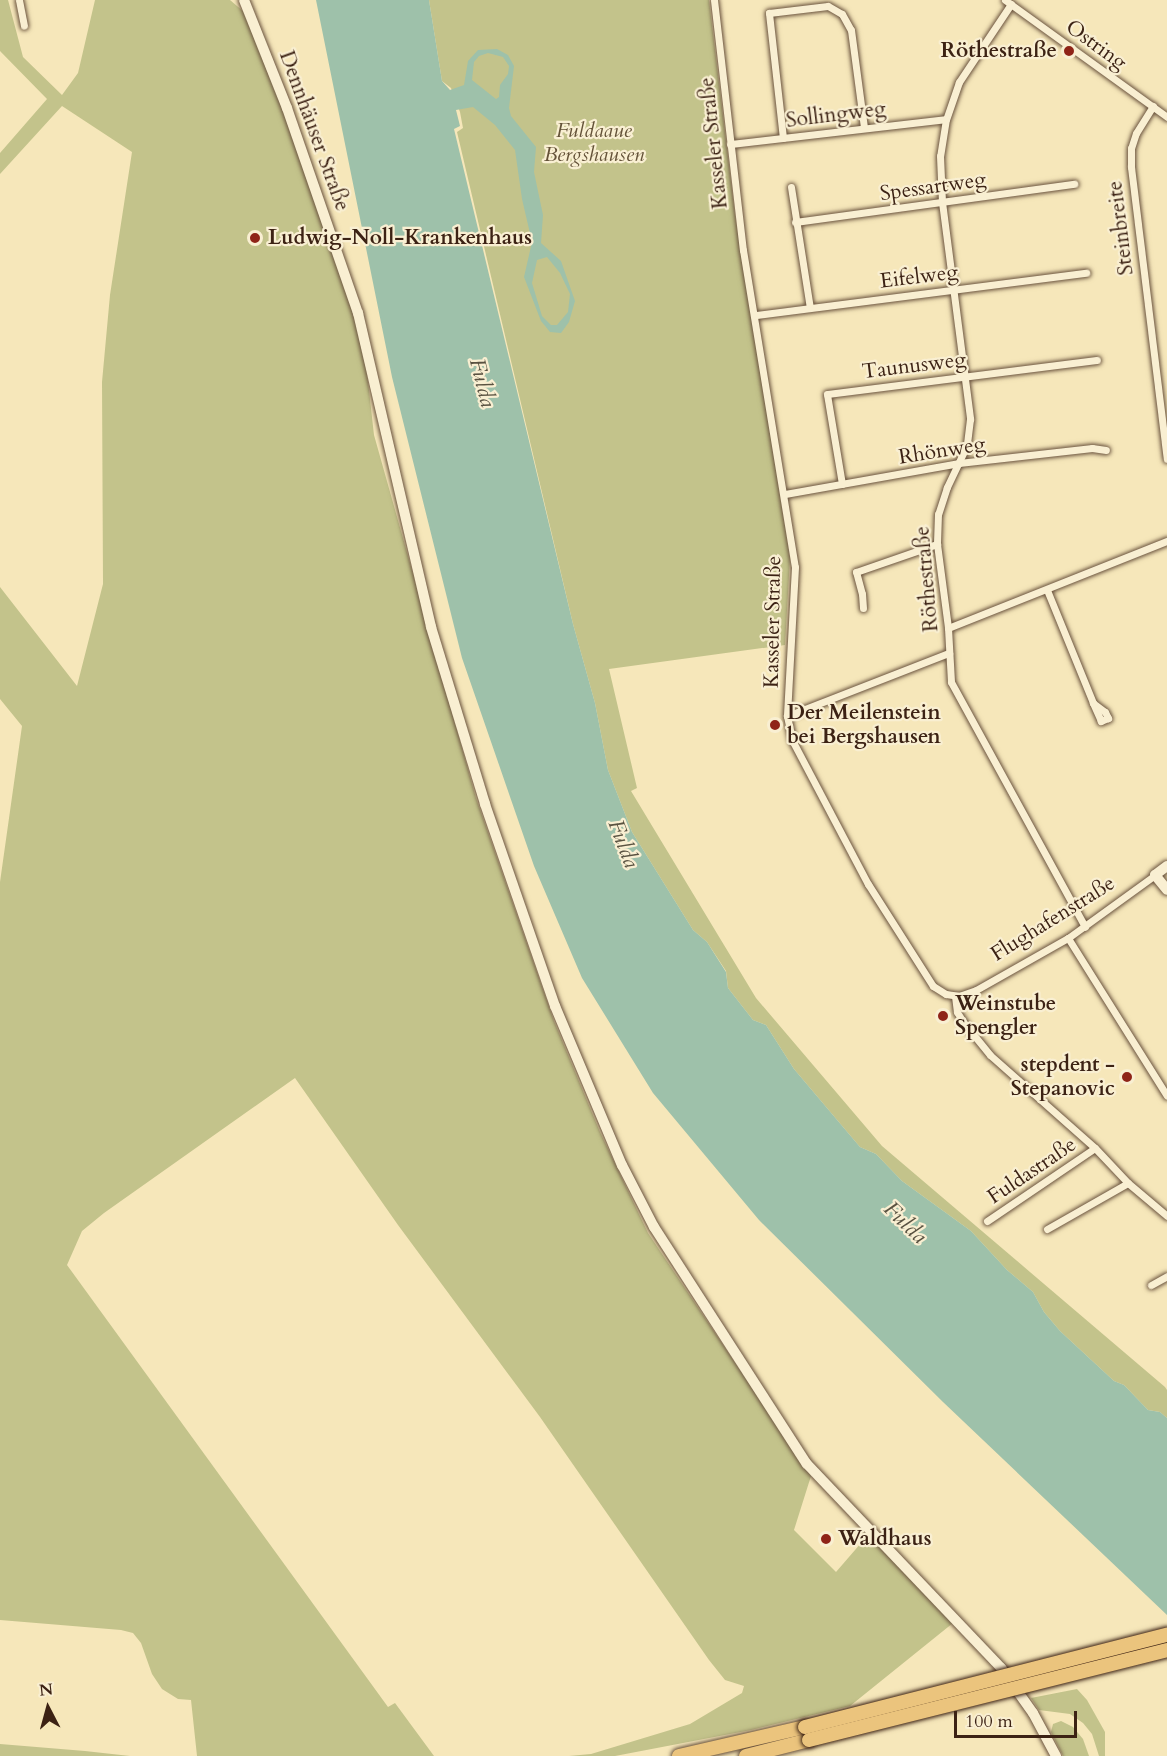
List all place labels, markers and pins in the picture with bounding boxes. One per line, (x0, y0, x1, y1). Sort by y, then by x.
place label: Röthestraße (941, 38, 1057, 64)
marker: Röthestraße (1062, 44, 1076, 58)
place label: Ludwig-Noll-Krankenhaus (268, 225, 532, 251)
marker: Ludwig-Noll-Krankenhaus (246, 229, 264, 247)
place label: Der Meilenstein bei Bergshausen (787, 700, 941, 750)
marker: Der Meilenstein bei Bergshausen (768, 718, 782, 732)
place label: Weinstube Spengler (955, 991, 1056, 1041)
marker: Weinstube Spengler (936, 1009, 950, 1023)
place label: stepdent - Stepanovic (1011, 1052, 1115, 1102)
marker: stepdent - Stepanovic (1120, 1070, 1134, 1084)
place label: Waldhaus (838, 1526, 932, 1552)
marker: Waldhaus (819, 1532, 833, 1546)

